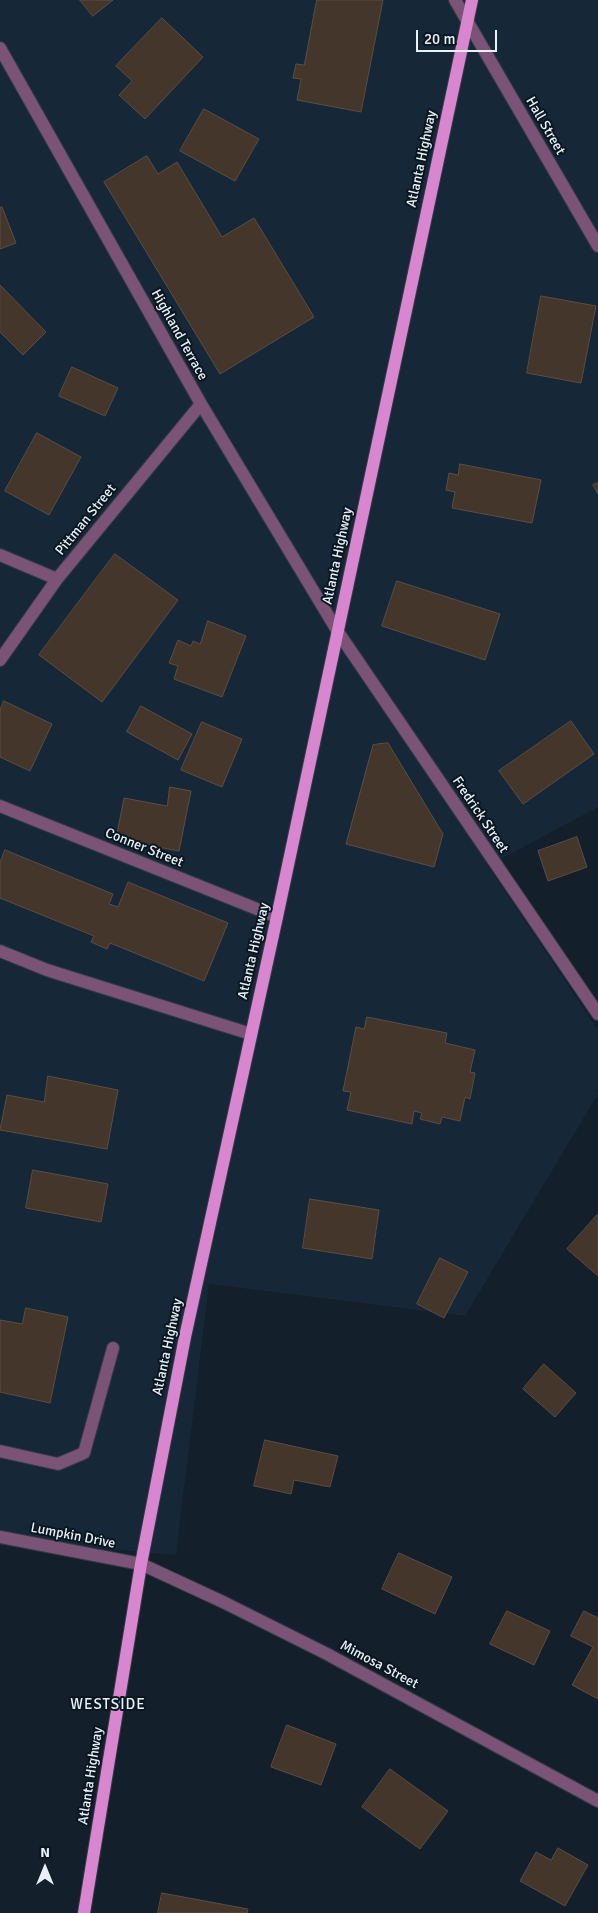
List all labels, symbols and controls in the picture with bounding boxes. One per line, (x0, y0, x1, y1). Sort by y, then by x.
scale bar (418, 20, 499, 52)
text: 20 m (424, 30, 455, 48)
street label: Hall Street (522, 94, 568, 158)
street label: Atlanta Highway (404, 109, 440, 209)
street label: Highland Terrace (147, 287, 211, 383)
street label: Pittman Street (52, 481, 120, 559)
street label: Atlanta Highway (320, 506, 356, 606)
street label: Fredrick Street (448, 774, 512, 856)
street label: Conner Street (103, 825, 185, 871)
street label: Atlanta Highway (235, 901, 273, 1001)
street label: Atlanta Highway (150, 1297, 186, 1397)
street label: Lumpkin Drive (29, 1520, 117, 1552)
street label: Mimosa Street (337, 1637, 421, 1693)
district label: WESTSIDE (69, 1696, 147, 1714)
street label: Atlanta Highway (75, 1726, 107, 1826)
north arrow (20, 1843, 70, 1893)
text: N (40, 1844, 50, 1861)

